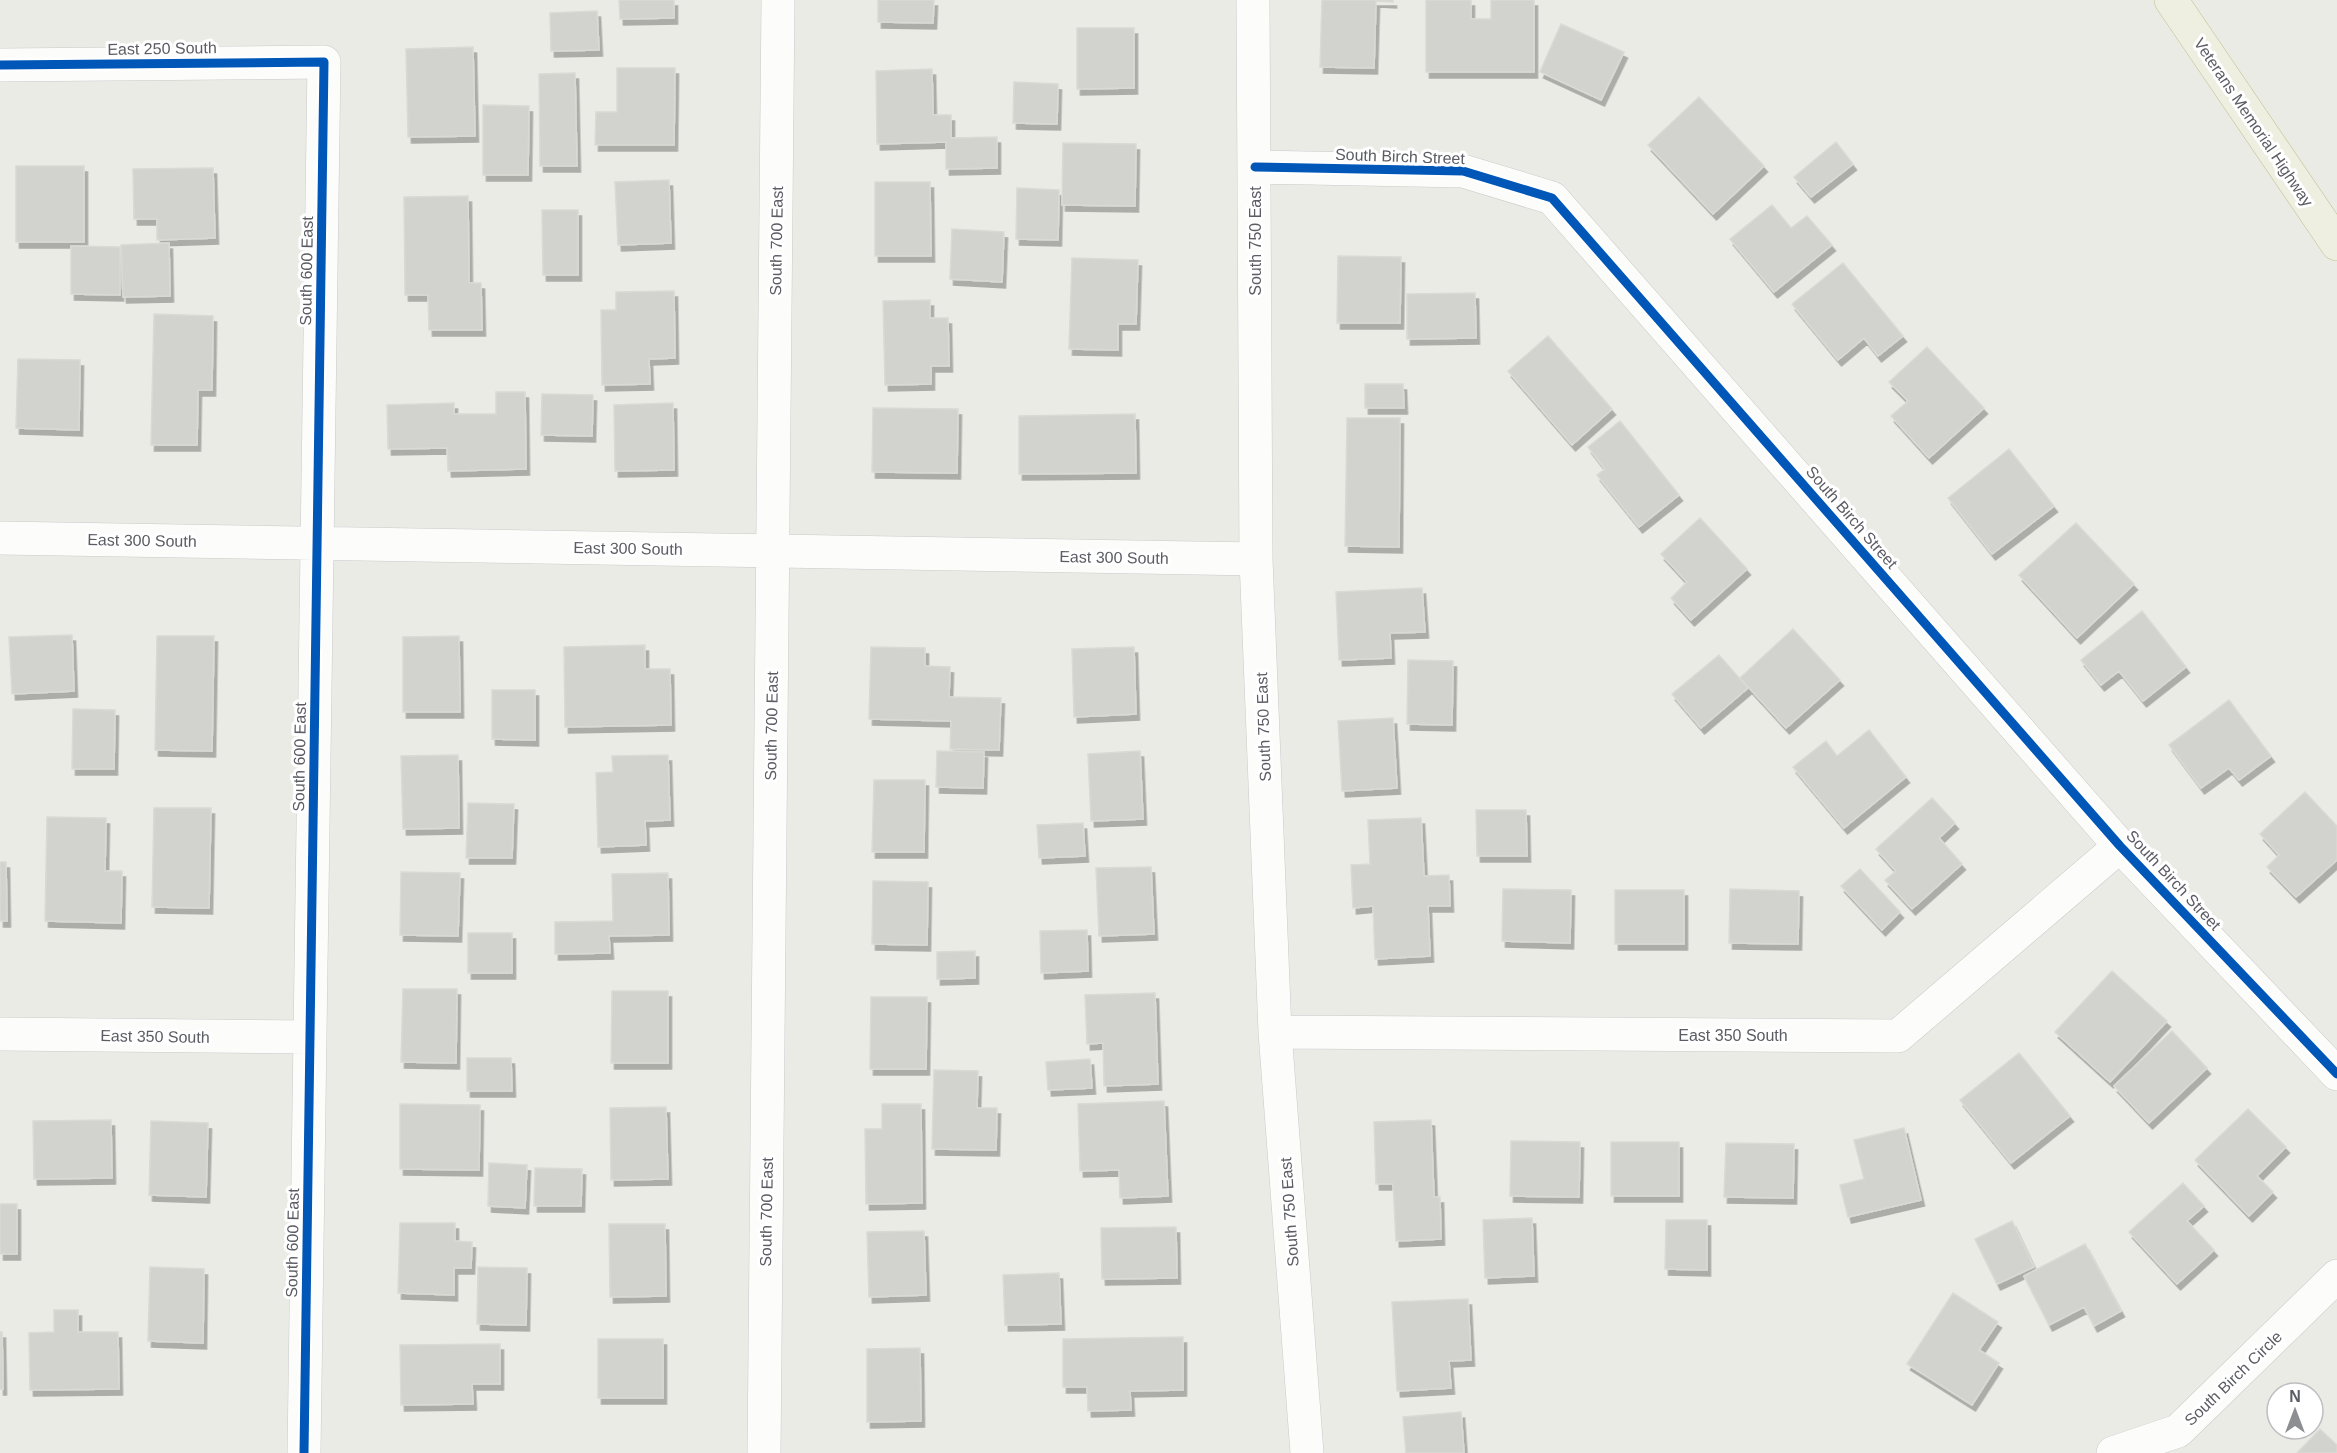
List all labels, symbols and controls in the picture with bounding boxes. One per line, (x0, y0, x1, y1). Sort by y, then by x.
street label: Veterans Memorial Highway (2191, 35, 2316, 210)
street label: East 250 South (107, 39, 217, 58)
street label: South Birch Street (1335, 146, 1466, 167)
street label: South 700 East (767, 186, 786, 296)
street label: South 750 East (1247, 186, 1264, 296)
street label: South 600 East (297, 216, 316, 326)
street label: South Birch Street (1803, 463, 1901, 572)
street label: East 300 South (87, 531, 197, 550)
street label: East 300 South (573, 539, 683, 558)
street label: East 300 South (1059, 548, 1169, 567)
street label: South 700 East (762, 671, 781, 781)
street label: South 750 East (1253, 671, 1274, 782)
street label: South 600 East (290, 702, 309, 812)
street label: South Birch Street (2123, 827, 2225, 934)
street label: East 350 South (100, 1027, 210, 1046)
street label: East 350 South (1678, 1027, 1788, 1044)
street label: South 750 East (1277, 1156, 1302, 1267)
street label: South 700 East (757, 1157, 776, 1267)
street label: South 600 East (283, 1188, 302, 1298)
street label: South Birch Circle (2181, 1328, 2285, 1429)
north arrow (2265, 1381, 2325, 1441)
text: N (2289, 1388, 2301, 1405)

